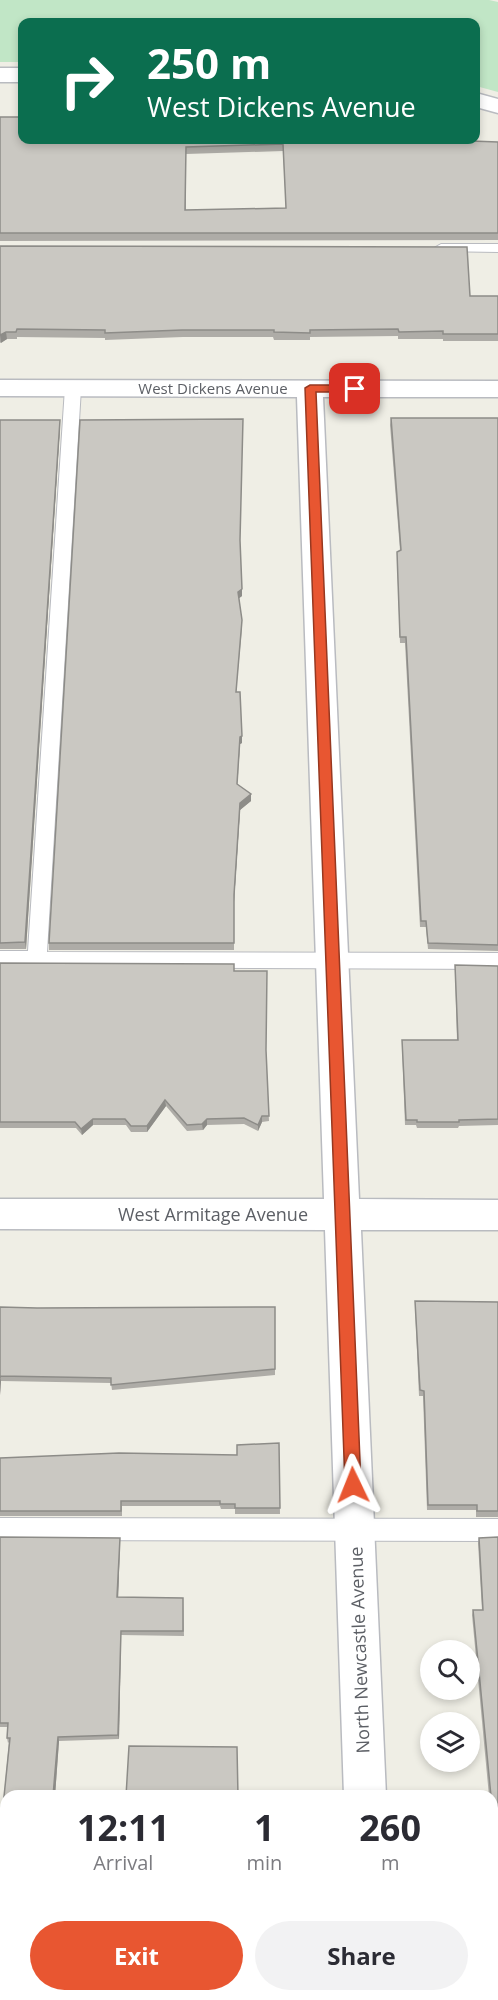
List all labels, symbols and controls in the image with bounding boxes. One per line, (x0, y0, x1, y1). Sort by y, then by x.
text: 250 m (147, 34, 271, 91)
icon: right (48, 42, 126, 120)
text: West Dickens Avenue (147, 88, 416, 125)
pin (329, 363, 380, 414)
icon: arrive (338, 372, 371, 405)
street label: West Dickens Avenue (138, 378, 288, 398)
street label: West Armitage Avenue (118, 1202, 308, 1226)
position arrow (321, 1453, 385, 1517)
street label: North Newcastle Avenue (343, 1546, 375, 1754)
map controls (420, 1640, 480, 1772)
button: search (420, 1640, 480, 1700)
button: layers (420, 1712, 480, 1772)
text: 12:11 (77, 1803, 170, 1852)
text: 1 (254, 1803, 275, 1852)
text: 260 (359, 1803, 421, 1852)
text: Arrival (93, 1849, 153, 1876)
text: min (246, 1849, 282, 1876)
text: m (381, 1849, 399, 1876)
button: Exit (30, 1921, 243, 1990)
button: Share (255, 1921, 468, 1990)

